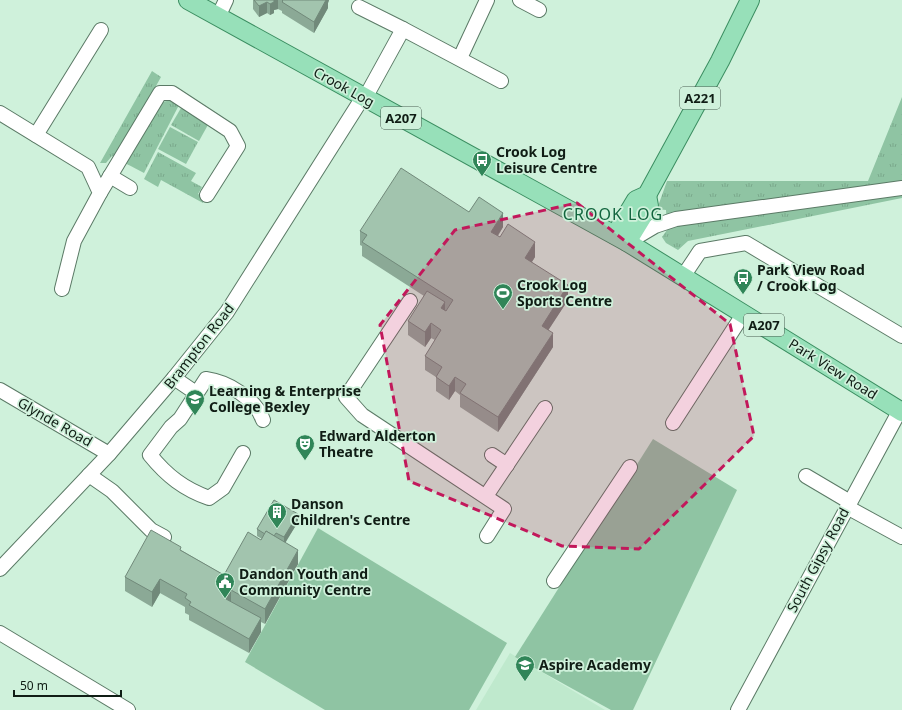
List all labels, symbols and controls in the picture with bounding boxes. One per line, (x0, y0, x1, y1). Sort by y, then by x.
street label: Crook Log (310, 62, 378, 111)
road number: A221 (680, 87, 720, 109)
road number: A207 (381, 107, 421, 129)
place label: Crook Log Leisure Centre (496, 142, 597, 177)
bus stop icon: Crook Log Leisure Centre (471, 149, 493, 177)
district label: CROOK LOG (563, 203, 663, 225)
place label: Park View Road / Crook Log (757, 260, 865, 295)
bus stop icon: Park View Road / Crook Log (732, 267, 754, 295)
place label: Crook Log Sports Centre (517, 275, 612, 310)
sports icon: Crook Log Sports Centre (492, 282, 514, 310)
street label: Brampton Road (159, 299, 238, 392)
road number: A207 (744, 314, 784, 336)
street label: Park View Road (785, 334, 881, 403)
place label: Learning & Enterprise College Bexley (209, 381, 361, 416)
school or university icon: Learning & Enterprise College Bexley (184, 388, 206, 416)
street label: Glynde Road (14, 392, 96, 451)
place label: Edward Alderton Theatre (319, 426, 436, 461)
theatre icon: Edward Alderton Theatre (294, 433, 316, 461)
place label: Danson Children's Centre (291, 494, 410, 529)
building icon: Danson Children's Centre (266, 501, 288, 529)
street label: South Gipsy Road (782, 504, 853, 615)
place label: Dandon Youth and Community Centre (239, 564, 371, 599)
public building icon: Dandon Youth and Community Centre (214, 571, 236, 599)
school or university icon: Aspire Academy (514, 654, 536, 682)
place label: Aspire Academy (539, 655, 651, 674)
scale bar (14, 672, 121, 698)
text: 50 m (20, 677, 48, 694)

